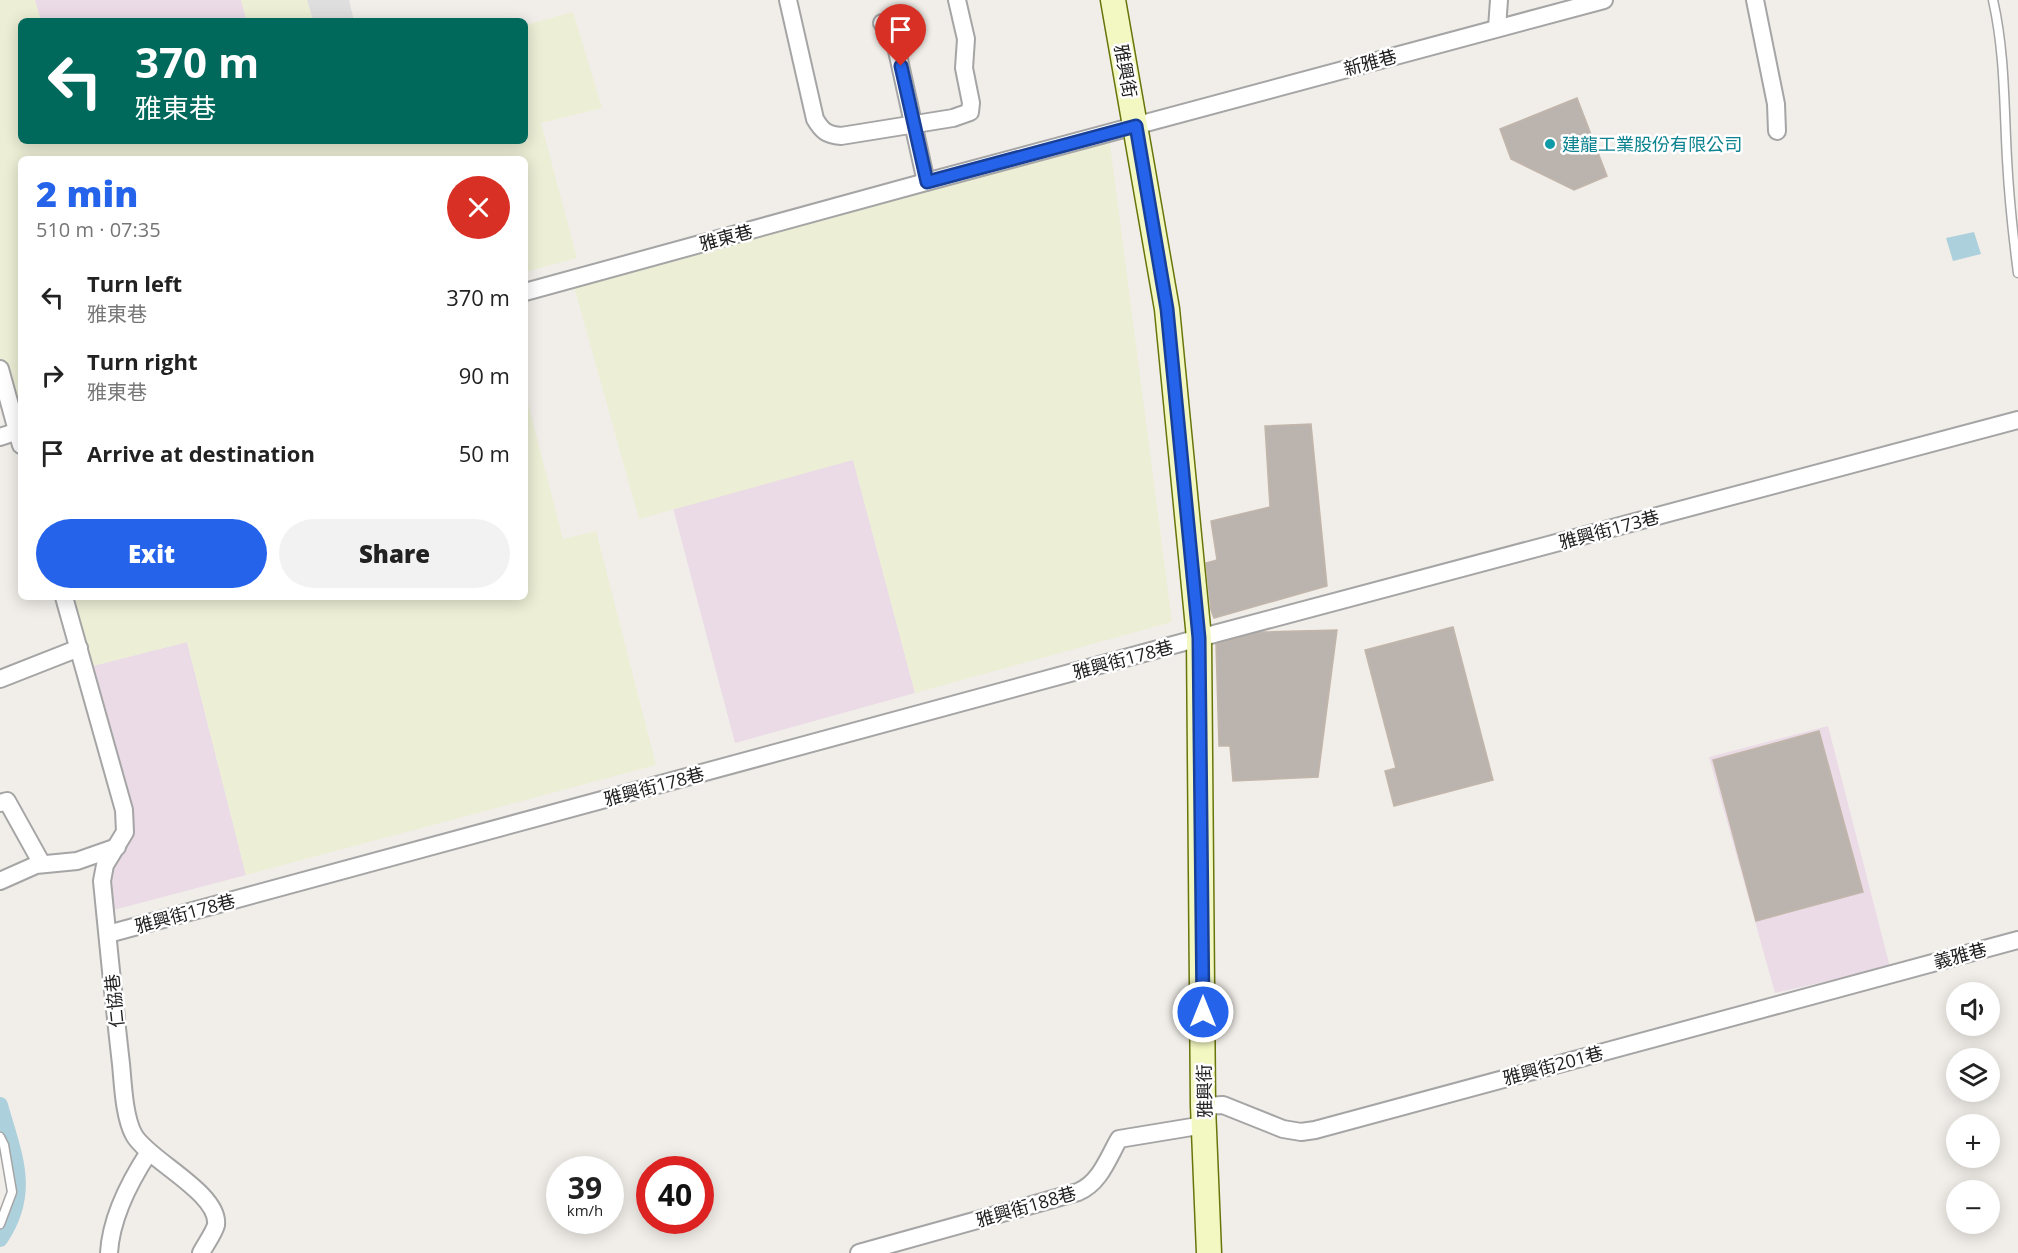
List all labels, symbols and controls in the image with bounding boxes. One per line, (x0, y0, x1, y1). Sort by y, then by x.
pin (875, 4, 926, 66)
icon: arrive (884, 13, 917, 46)
text: 370 m (135, 33, 259, 90)
icon: left (36, 42, 114, 120)
street label: 雅興街 (1109, 42, 1143, 100)
street label: 新雅巷 (1341, 43, 1399, 81)
text: 雅東巷 (135, 89, 216, 126)
place label: 建龍工業股份有限公司 (1562, 132, 1742, 156)
marker: 建龍工業股份有限公司 (1543, 137, 1557, 151)
text: 2 min (36, 169, 138, 218)
button: close (447, 176, 510, 239)
text: 510 m · 07:35 (36, 216, 161, 243)
street label: 雅東巷 (697, 218, 755, 256)
text: Turn left (87, 268, 182, 298)
icon: left (36, 281, 69, 314)
text: 370 m (446, 282, 510, 312)
text: 雅東巷 (87, 300, 147, 327)
text: Turn right (87, 346, 198, 376)
icon: right (36, 359, 69, 392)
text: 90 m (459, 360, 510, 390)
text: 雅東巷 (87, 378, 147, 405)
icon: arrive (36, 437, 69, 470)
text: Arrive at destination (87, 438, 315, 468)
text: 50 m (459, 438, 510, 468)
street label: 雅興街173巷 (1556, 504, 1662, 554)
button: Exit (36, 519, 267, 588)
button: Share (279, 519, 510, 588)
street label: 雅興街178巷 (1070, 634, 1176, 684)
street label: 雅興街178巷 (601, 761, 707, 811)
street label: 雅興街178巷 (132, 888, 238, 938)
street label: 義雅巷 (1931, 936, 1989, 974)
street label: 仁協巷 (99, 973, 129, 1029)
position arrow (1171, 980, 1235, 1044)
map controls (1946, 982, 2000, 1234)
button: sound (1946, 982, 2000, 1036)
street label: 雅興街201巷 (1500, 1040, 1606, 1090)
button: layers (1946, 1048, 2000, 1102)
street label: 雅興街 (1192, 1064, 1216, 1118)
button: + (1946, 1114, 2000, 1168)
speed limit sign: 40 (636, 1156, 714, 1234)
text: 39 (568, 1167, 602, 1208)
street label: 雅興街188巷 (973, 1180, 1079, 1232)
button: − (1946, 1180, 2000, 1234)
text: km/h (567, 1200, 603, 1220)

